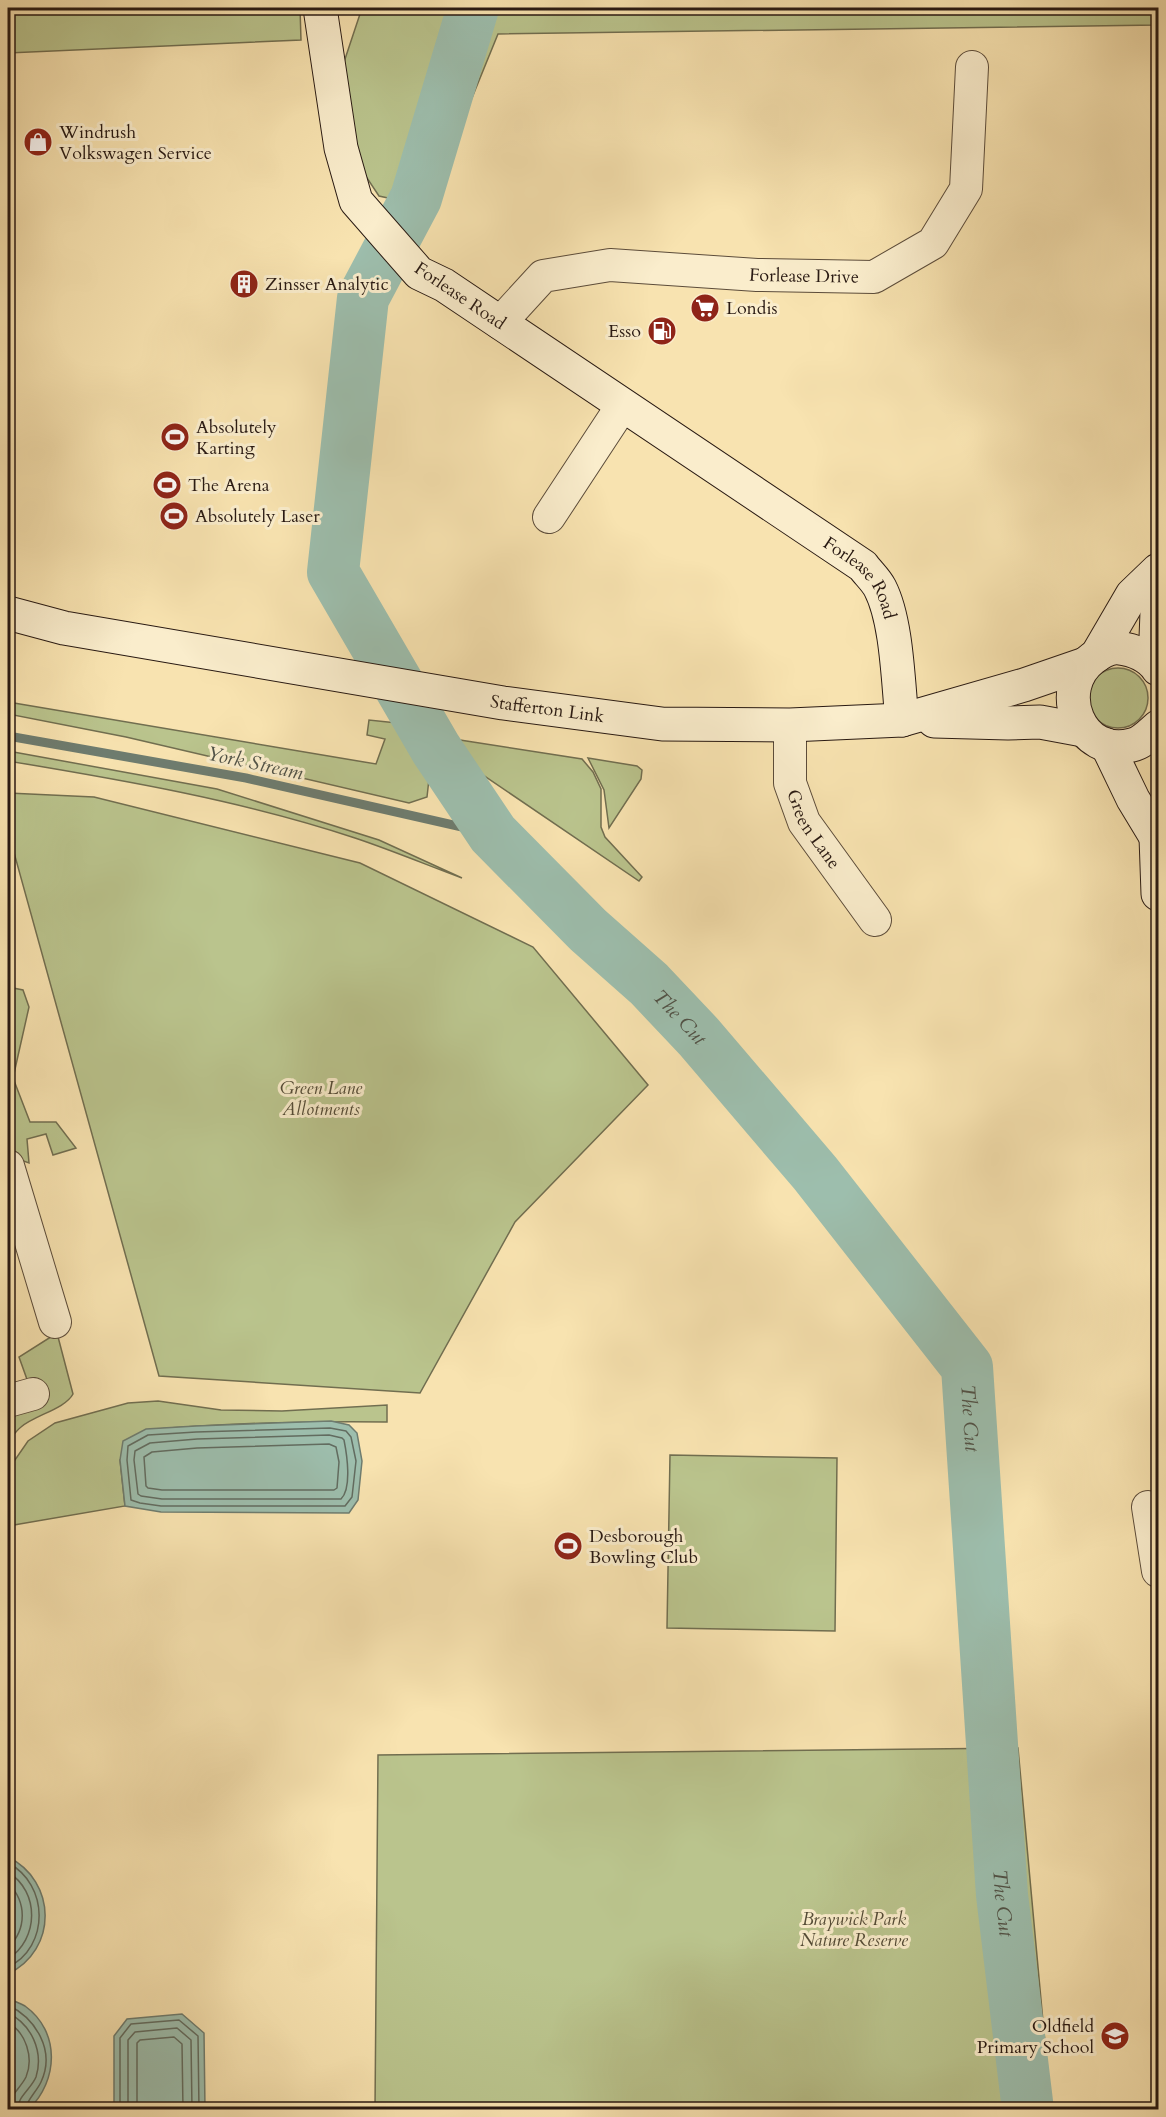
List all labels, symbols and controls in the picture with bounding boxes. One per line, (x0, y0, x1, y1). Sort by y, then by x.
place label: Windrush Volkswagen Service (58, 120, 212, 166)
shop icon: Windrush Volkswagen Service (22, 126, 54, 158)
street label: Forlease Road (409, 256, 511, 336)
street label: Forlease Drive (748, 262, 859, 289)
building icon: Zinsser Analytic (228, 268, 260, 300)
place label: Zinsser Analytic (265, 272, 389, 297)
supermarket icon: Londis (689, 292, 721, 324)
place label: Londis (726, 296, 778, 321)
fuel station icon: Esso (646, 315, 678, 347)
place label: Esso (608, 319, 641, 344)
place label: Absolutely Karting (196, 415, 277, 461)
sports icon: Absolutely Karting (159, 421, 191, 453)
sports icon: The Arena (151, 469, 183, 501)
place label: The Arena (188, 473, 270, 498)
sports icon: Absolutely Laser (158, 500, 190, 532)
place label: Absolutely Laser (195, 504, 320, 529)
street label: Forlease Road (818, 530, 903, 622)
street label: Stafferton Link (489, 689, 606, 729)
water label: York Stream (204, 740, 306, 786)
street label: Green Lane (781, 786, 847, 874)
water label: The Cut (647, 983, 714, 1051)
park label: Green Lane Allotments (280, 1076, 363, 1122)
water label: The Cut (955, 1384, 986, 1454)
place label: Desborough Bowling Club (589, 1524, 698, 1570)
sports icon: Desborough Bowling Club (552, 1530, 584, 1562)
water label: The Cut (987, 1868, 1021, 1939)
park label: Braywick Park Nature Reserve (800, 1907, 909, 1953)
place label: Oldfield Primary School (977, 2014, 1094, 2060)
school or university icon: Oldfield Primary School (1099, 2020, 1131, 2052)

